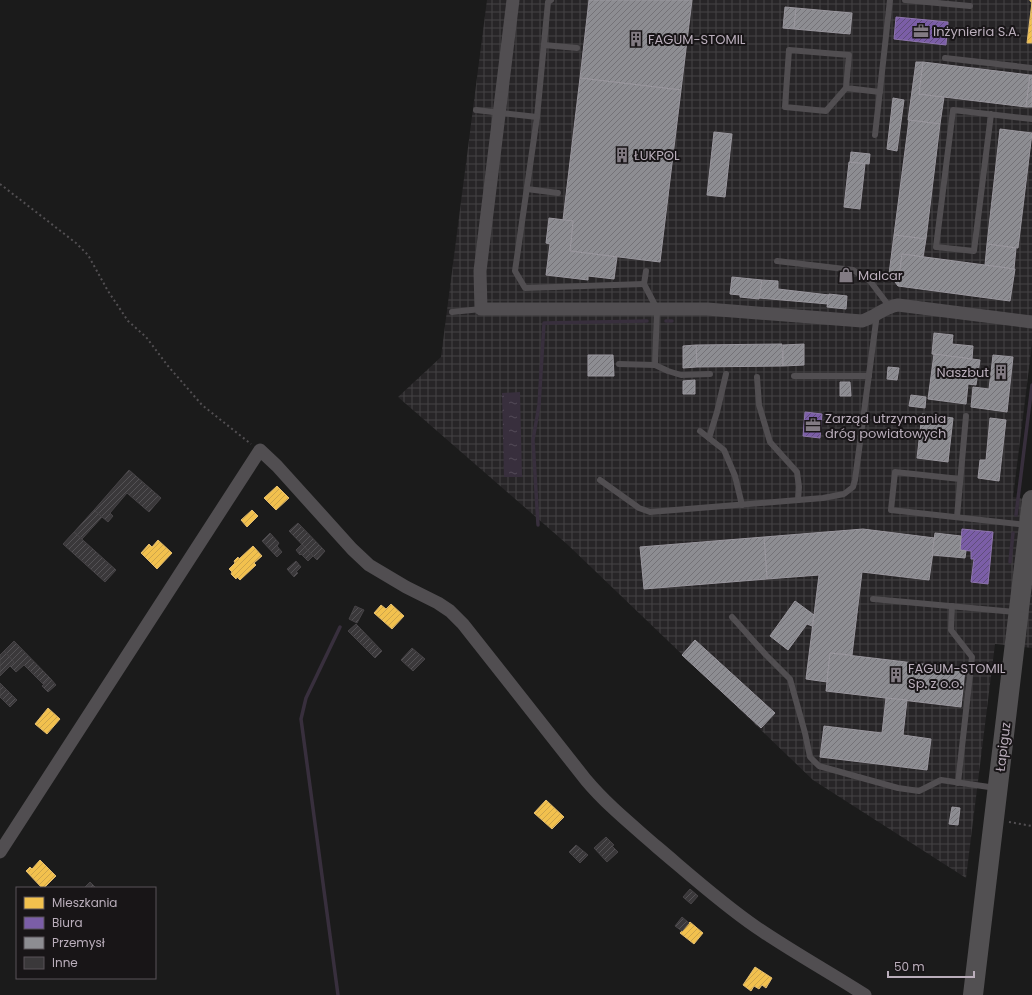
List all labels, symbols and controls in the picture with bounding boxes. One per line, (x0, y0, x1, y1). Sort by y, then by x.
office icon: Inżynieria S.A. (912, 22, 930, 40)
place label: Inżynieria S.A. (933, 22, 1020, 41)
building icon: FAGUM-STOMIL (627, 30, 645, 48)
place label: FAGUM-STOMIL (648, 30, 746, 49)
building icon: ŁUKPOL (613, 146, 631, 164)
place label: ŁUKPOL (634, 146, 680, 165)
shop icon: Malcar (837, 266, 855, 284)
place label: Malcar (858, 266, 903, 285)
place label: Naszbut (937, 363, 989, 382)
building icon: Naszbut (992, 363, 1010, 381)
place label: Zarząd utrzymania dróg powiatowych (825, 409, 946, 443)
office icon: Zarząd utrzymania dróg powiatowych (804, 416, 822, 434)
place label: FAGUM-STOMIL Sp. z o.o. (908, 659, 1006, 693)
building icon: FAGUM-STOMIL Sp. z o.o. (887, 666, 905, 684)
street label: Łapiguz (991, 721, 1015, 773)
legend (16, 887, 156, 979)
text: Mieszkania (52, 894, 118, 911)
text: Biura (52, 914, 83, 931)
text: Przemysł (52, 934, 105, 951)
scale bar (888, 953, 974, 979)
text: Inne (52, 954, 78, 971)
text: 50 m (894, 958, 925, 975)

